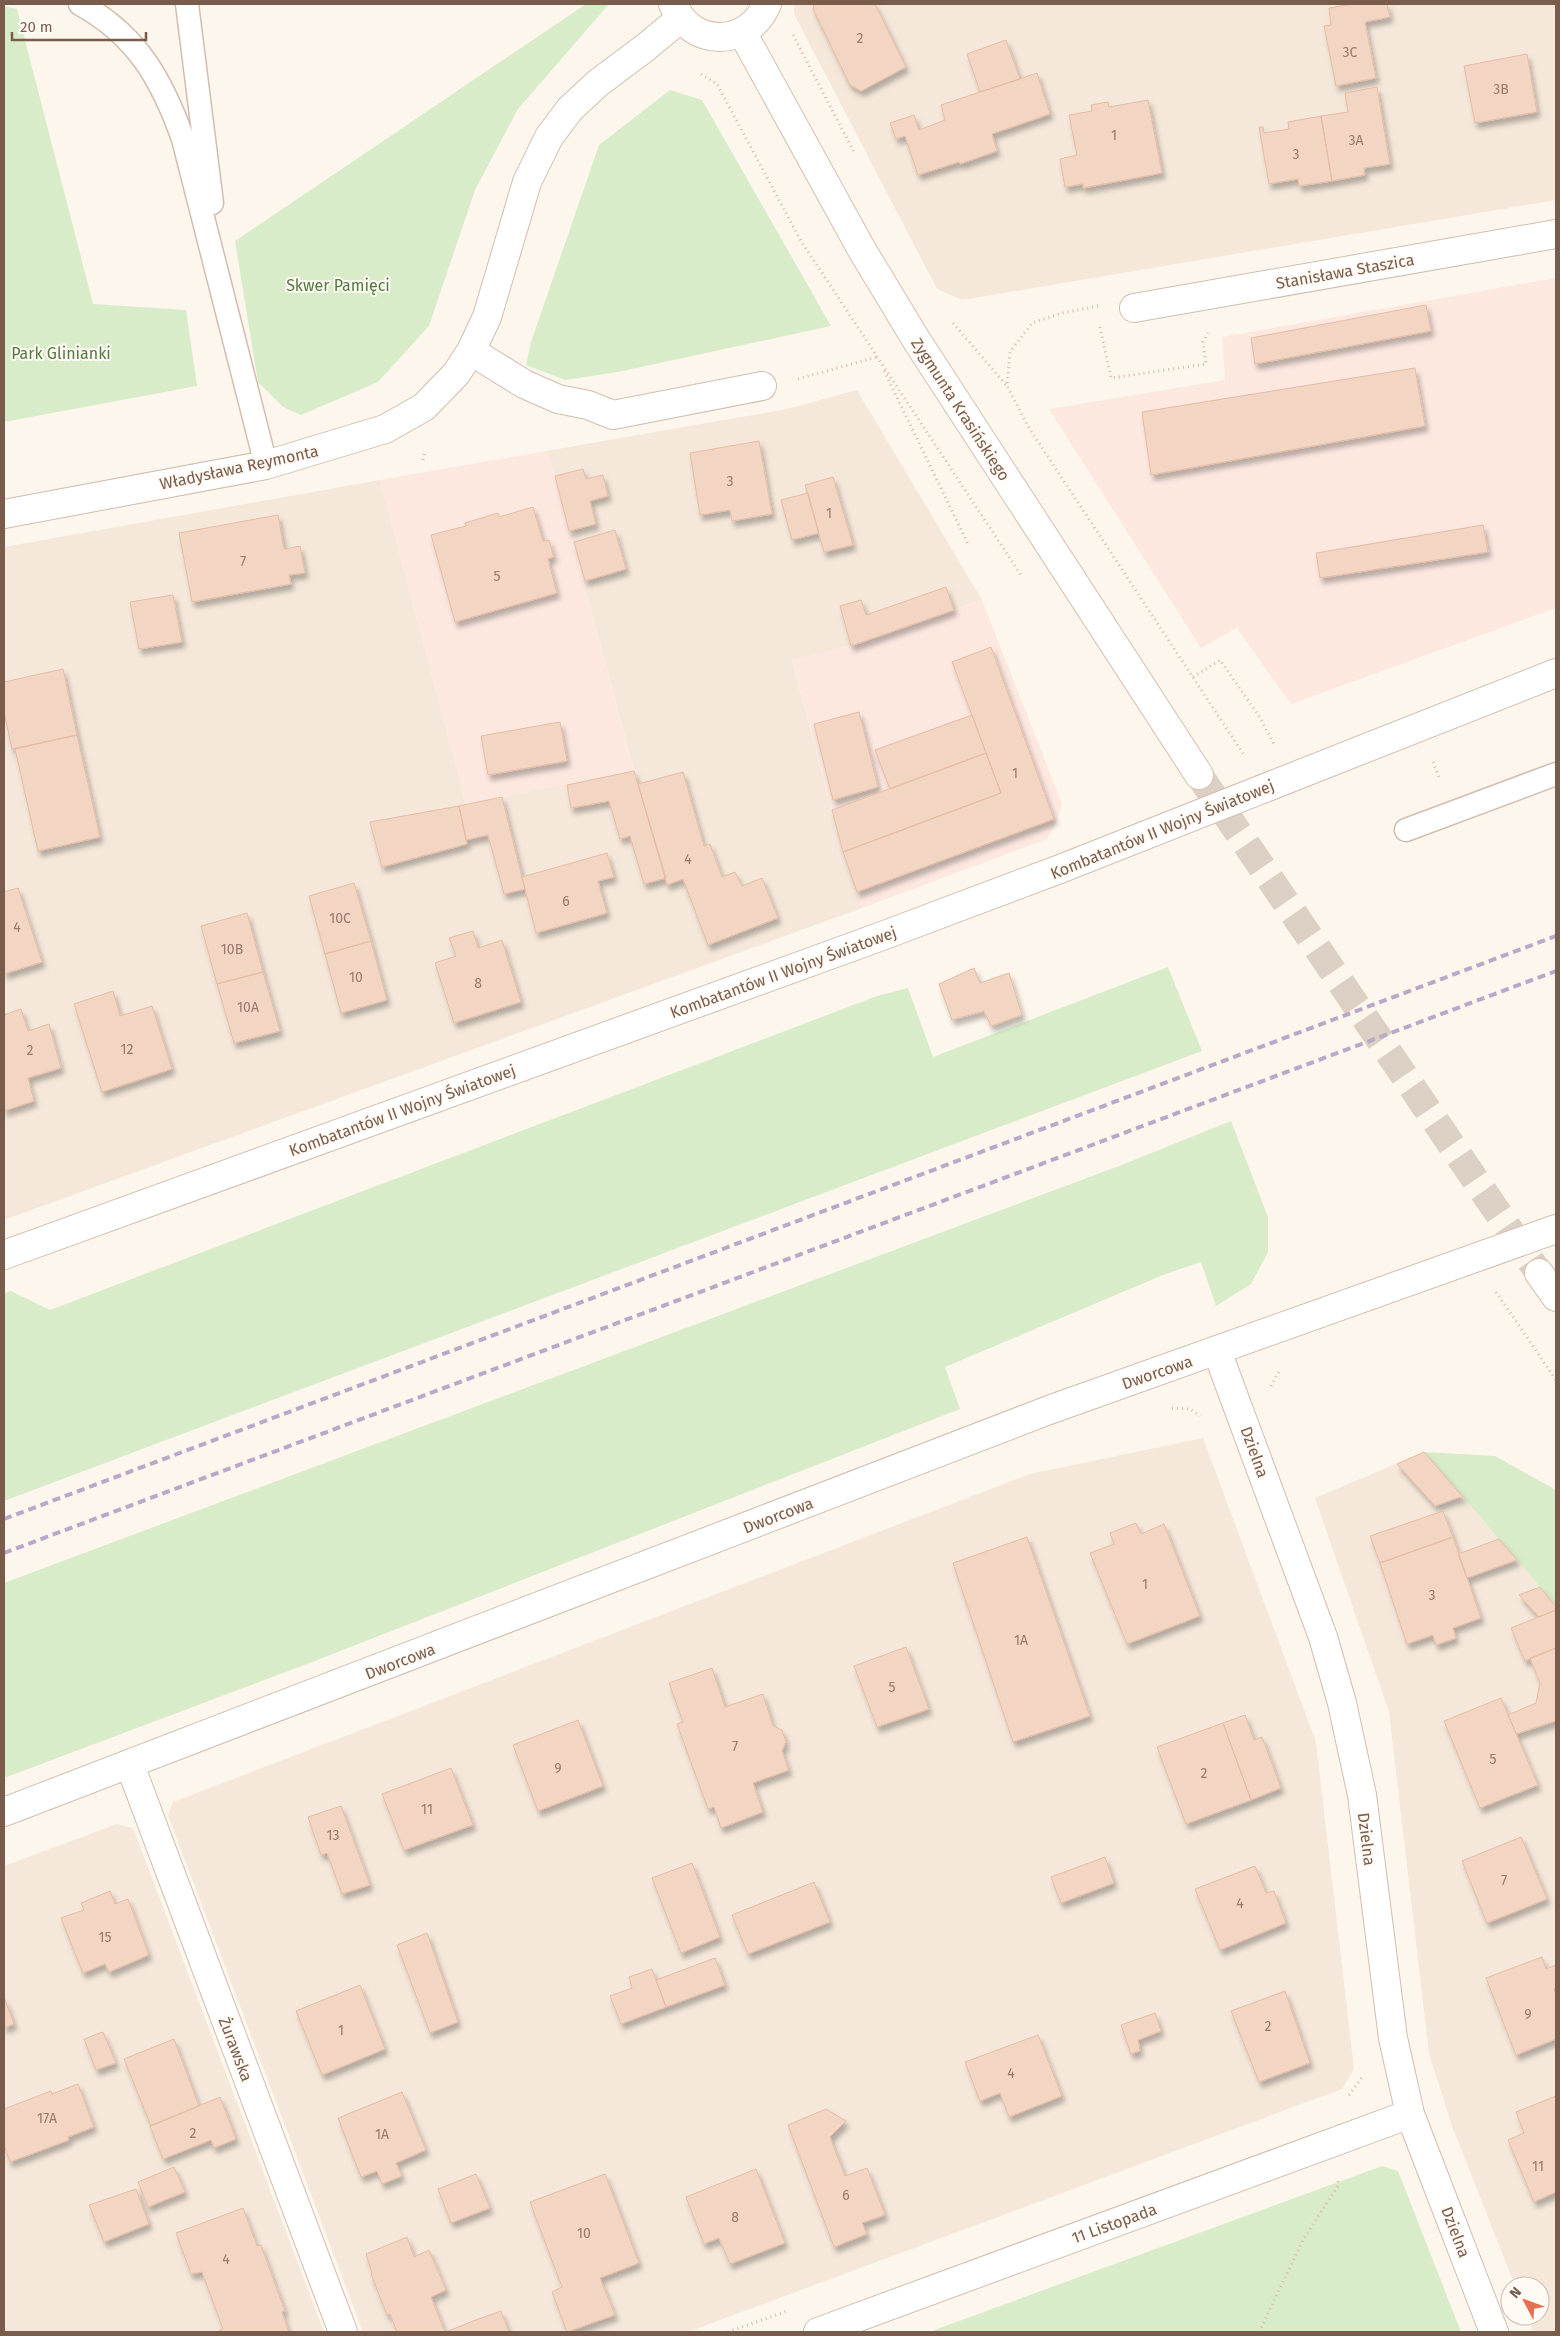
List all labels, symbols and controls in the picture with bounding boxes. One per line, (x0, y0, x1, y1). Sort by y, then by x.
scale bar (12, 10, 146, 42)
text: 20 m (20, 18, 53, 36)
house number: 2 (857, 30, 864, 47)
house number: 3C (1343, 44, 1358, 61)
house number: 3B (1493, 81, 1509, 98)
house number: 1 (1111, 127, 1117, 144)
house number: 3A (1348, 132, 1364, 149)
house number: 3 (1293, 146, 1300, 163)
street label: Stanisława Staszica (1274, 250, 1416, 293)
park label: Skwer Pamięci (286, 276, 390, 295)
street label: Zygmunta Krasińskiego (907, 334, 1014, 484)
park label: Park Glinianki (11, 344, 111, 363)
street label: Władysława Reymonta (158, 441, 320, 494)
house number: 3 (727, 473, 734, 490)
house number: 1 (826, 505, 832, 522)
house number: 7 (240, 553, 246, 570)
house number: 5 (493, 568, 501, 585)
house number: 1 (1012, 765, 1018, 782)
street label: Kombatantów II Wojny Światowej (1047, 775, 1277, 883)
house number: 4 (684, 851, 692, 868)
house number: 6 (562, 893, 570, 910)
house number: 10C (329, 910, 351, 927)
house number: 4 (13, 919, 21, 936)
street label: Kombatantów II Wojny Światowej (667, 922, 899, 1022)
house number: 10B (221, 941, 243, 958)
house number: 10 (349, 969, 363, 986)
house number: 8 (474, 975, 482, 992)
house number: 10A (237, 999, 259, 1016)
house number: 12 (121, 1041, 134, 1058)
house number: 2 (27, 1042, 34, 1059)
street label: Kombatantów II Wojny Światowej (286, 1060, 518, 1160)
street label: Dworcowa (1119, 1352, 1195, 1393)
street label: Dzielna (1237, 1424, 1273, 1480)
street label: Dworcowa (740, 1493, 816, 1538)
house number: 1 (1142, 1576, 1148, 1593)
house number: 3 (1429, 1587, 1436, 1604)
house number: 1A (1014, 1632, 1028, 1649)
street label: Dworcowa (362, 1639, 438, 1684)
house number: 5 (888, 1679, 896, 1696)
house number: 7 (732, 1738, 738, 1755)
house number: 5 (1489, 1751, 1497, 1768)
house number: 9 (554, 1760, 562, 1777)
house number: 2 (1201, 1765, 1208, 1782)
house number: 11 (421, 1801, 433, 1818)
street label: Dzielna (1354, 1812, 1379, 1867)
house number: 13 (326, 1827, 340, 1844)
house number: 7 (1501, 1872, 1507, 1889)
house number: 4 (1236, 1895, 1244, 1912)
house number: 15 (98, 1929, 112, 1946)
house number: 9 (1524, 2006, 1532, 2023)
street label: Żurawska (215, 2014, 257, 2084)
house number: 2 (1265, 2018, 1272, 2035)
house number: 1 (338, 2022, 344, 2039)
house number: 4 (1007, 2065, 1015, 2082)
house number: 17A (37, 2110, 57, 2127)
house number: 2 (190, 2125, 197, 2142)
house number: 1A (375, 2126, 389, 2143)
house number: 11 (1532, 2158, 1544, 2175)
house number: 6 (842, 2187, 850, 2204)
street label: 11 Listopada (1069, 2199, 1159, 2248)
street label: Dzielna (1437, 2204, 1474, 2260)
house number: 8 (731, 2209, 739, 2226)
house number: 10 (577, 2225, 591, 2242)
house number: 4 (222, 2251, 230, 2268)
north arrow (1500, 2276, 1550, 2326)
text: N (1506, 2284, 1525, 2302)

